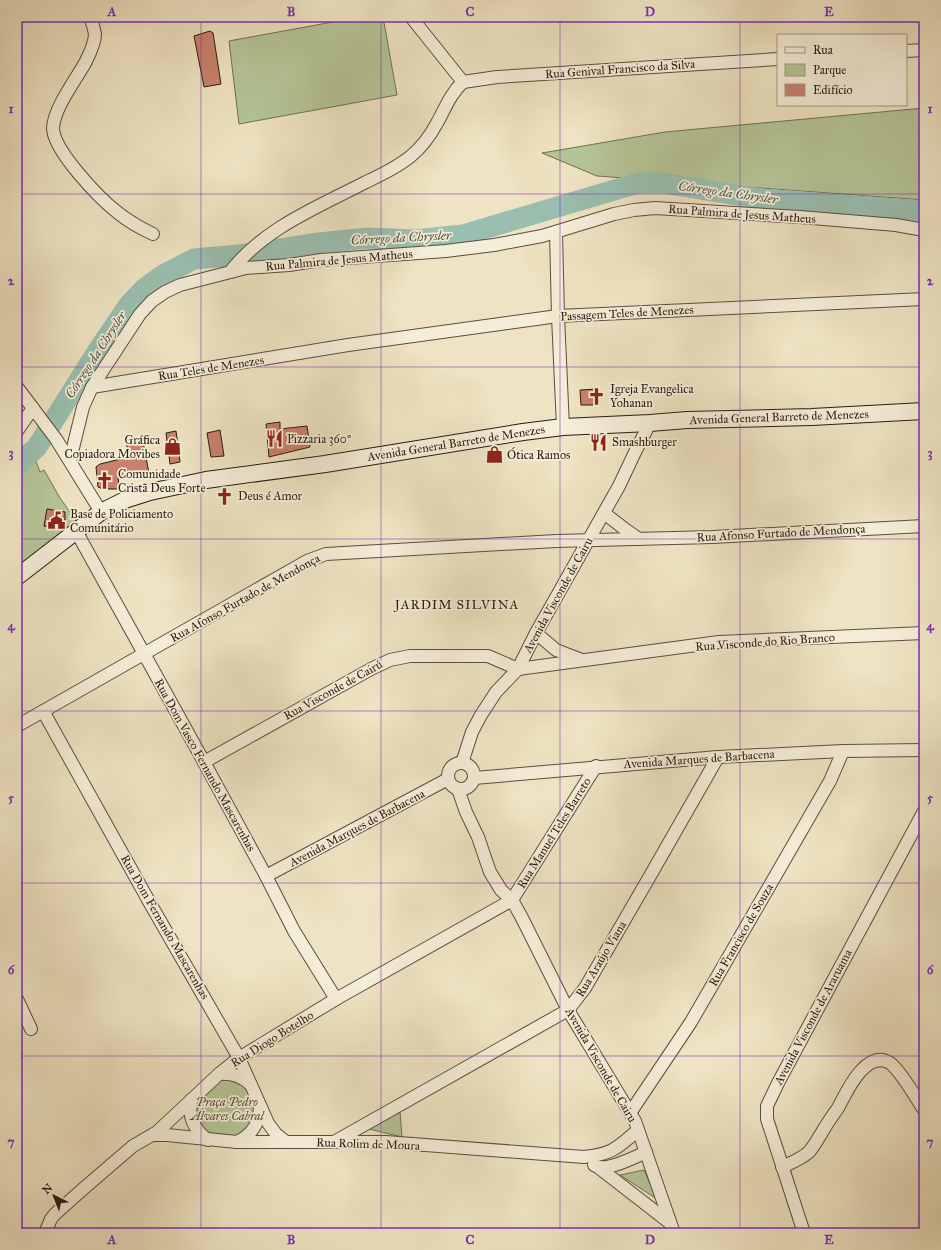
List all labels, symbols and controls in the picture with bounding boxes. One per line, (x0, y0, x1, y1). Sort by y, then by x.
text: A (107, 4, 117, 20)
text: B (287, 4, 296, 20)
text: C (466, 4, 475, 20)
text: D (645, 4, 655, 20)
text: E (824, 4, 834, 20)
legend (777, 34, 907, 106)
text: Rua (813, 43, 834, 57)
street label: Rua Genival Francisco da Silva (545, 57, 696, 81)
text: Parque (813, 63, 846, 78)
text: Edifício (813, 83, 853, 97)
text: 1 (8, 101, 14, 117)
text: 1 (927, 101, 933, 117)
water label: Córrego da Chrysler (677, 178, 779, 208)
street label: Rua Palmira de Jesus Matheus (668, 202, 816, 227)
water label: Córrego da Chrysler (350, 227, 452, 249)
street label: Rua Palmira de Jesus Matheus (265, 247, 413, 274)
text: 2 (8, 273, 15, 289)
text: 2 (927, 273, 934, 289)
street label: Passagem Teles de Menezes (560, 303, 694, 324)
water label: Córrego da Chrysler (62, 308, 130, 401)
street label: Rua Teles de Menezes (157, 353, 265, 383)
place label: Igreja Evangelica Yohanan (610, 382, 694, 410)
church icon: Igreja Evangelica Yohanan (587, 386, 607, 406)
street label: Avenida General Barreto de Menezes (688, 407, 869, 427)
street label: Avenida General Barreto de Menezes (365, 422, 546, 464)
restaurant icon: Pizzaria 360º (264, 429, 284, 449)
place label: Pizzaria 360º (287, 432, 351, 446)
restaurant icon: Smashburger (589, 432, 609, 452)
place label: Gráfica Copiadora Movibes (65, 433, 161, 461)
place label: Smashburger (612, 435, 677, 450)
shop icon: Gráfica Copiadora Movibes (163, 437, 183, 457)
text: 3 (8, 445, 14, 461)
shop icon: Ótica Ramos (484, 445, 504, 465)
text: 3 (927, 445, 933, 461)
place label: Ótica Ramos (507, 446, 570, 462)
place label: Comunidade Cristã Deus Forte (118, 467, 206, 495)
church icon: Comunidade Cristã Deus Forte (95, 471, 115, 491)
church icon: Deus é Amor (215, 486, 235, 506)
place label: Deus é Amor (238, 489, 303, 503)
place label: Base de Policiamento Comunitário (70, 507, 173, 535)
public building icon: Base de Policiamento Comunitário (47, 511, 67, 531)
street label: Rua Afonso Furtado de Mendonça (696, 522, 867, 544)
street label: Avenida Visconde de Cairu (520, 534, 596, 656)
street label: Rua Afonso Furtado de Mendonça (168, 550, 323, 645)
district label: JARDIM SILVINA (393, 597, 519, 613)
text: 4 (7, 618, 15, 634)
text: 4 (926, 618, 934, 634)
street label: Rua Visconde do Rio Branco (695, 630, 835, 654)
street label: Rua Visconde de Cairú (281, 657, 385, 723)
street label: Rua Dom Vasco Fernando Mascarenhas (152, 676, 258, 854)
street label: Avenida Marques de Barbacena (622, 747, 776, 772)
street label: Rua Manuel Teles Barreto (514, 775, 594, 891)
street label: Avenida Marques de Barbacena (286, 786, 428, 871)
text: 5 (8, 790, 15, 806)
text: 5 (927, 790, 934, 806)
street label: Rua Dom Fernando Mascarenhas (118, 852, 212, 1002)
street label: Rua Francisco de Souza (706, 880, 777, 989)
street label: Rua Araújo Viana (573, 918, 630, 1000)
street label: Avenida Visconde de Araruama (771, 946, 855, 1088)
text: 6 (8, 962, 16, 978)
text: 6 (927, 962, 935, 978)
street label: Avenida Visconde de Cairu (562, 1004, 640, 1125)
street label: Rua Diogo Botelho (228, 1008, 316, 1071)
park label: Praça Pedro Álvares Cabral (188, 1095, 265, 1123)
text: 7 (8, 1134, 15, 1150)
text: 7 (927, 1134, 934, 1150)
street label: Rua Rolim de Moura (316, 1135, 421, 1153)
north arrow (34, 1176, 74, 1216)
text: N (40, 1181, 56, 1197)
text: A (107, 1232, 117, 1248)
text: B (287, 1232, 296, 1248)
text: C (466, 1232, 475, 1248)
text: D (645, 1232, 655, 1248)
text: E (824, 1232, 834, 1248)

